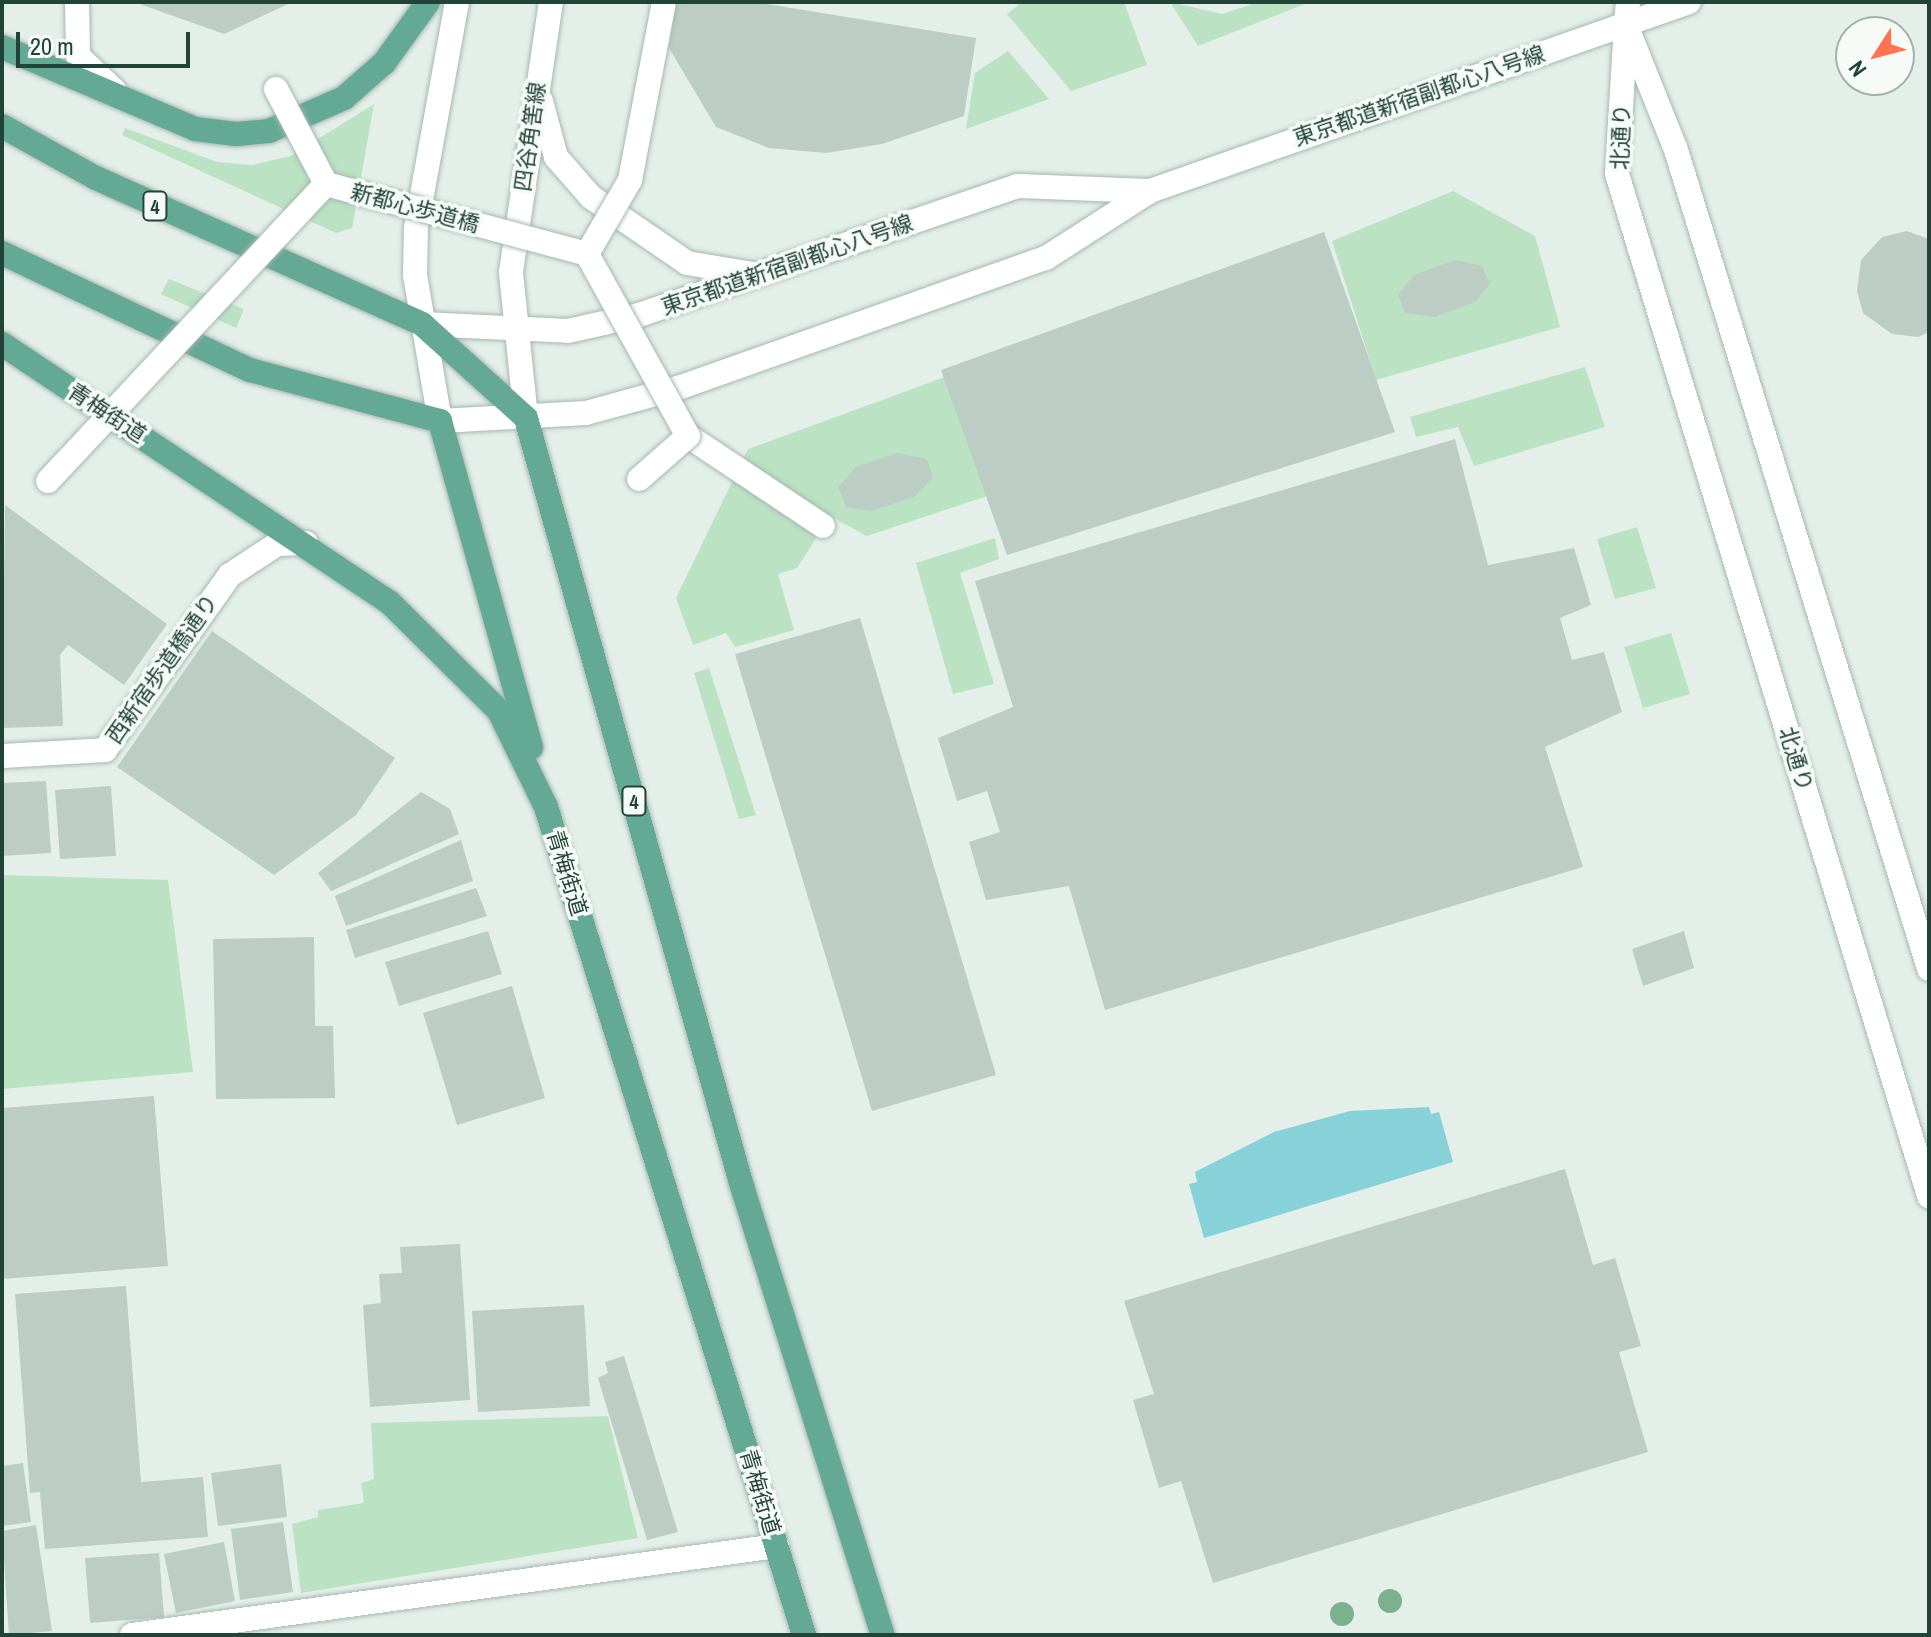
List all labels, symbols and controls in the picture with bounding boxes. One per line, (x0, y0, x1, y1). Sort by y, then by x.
scale bar (20, 16, 194, 66)
north arrow (1835, 16, 1915, 96)
text: 20 m (30, 30, 74, 62)
street label: 東京都道新宿副都心八号線 (1290, 41, 1548, 151)
text: N (1841, 55, 1873, 83)
street label: 四谷角筈線 (509, 81, 551, 193)
street label: 北通り (1607, 104, 1635, 170)
street label: 新都心歩道橋 (348, 178, 482, 238)
road number: 4 (141, 190, 169, 222)
street label: 東京都道新宿副都心八号線 (658, 210, 916, 320)
street label: 青梅街道 (63, 378, 151, 448)
street label: 西新宿歩道橋通り (101, 589, 223, 749)
street label: 北通り (1774, 724, 1818, 794)
road number: 4 (620, 785, 648, 817)
street label: 青梅街道 (542, 827, 592, 919)
street label: 青梅街道 (735, 1446, 785, 1538)

